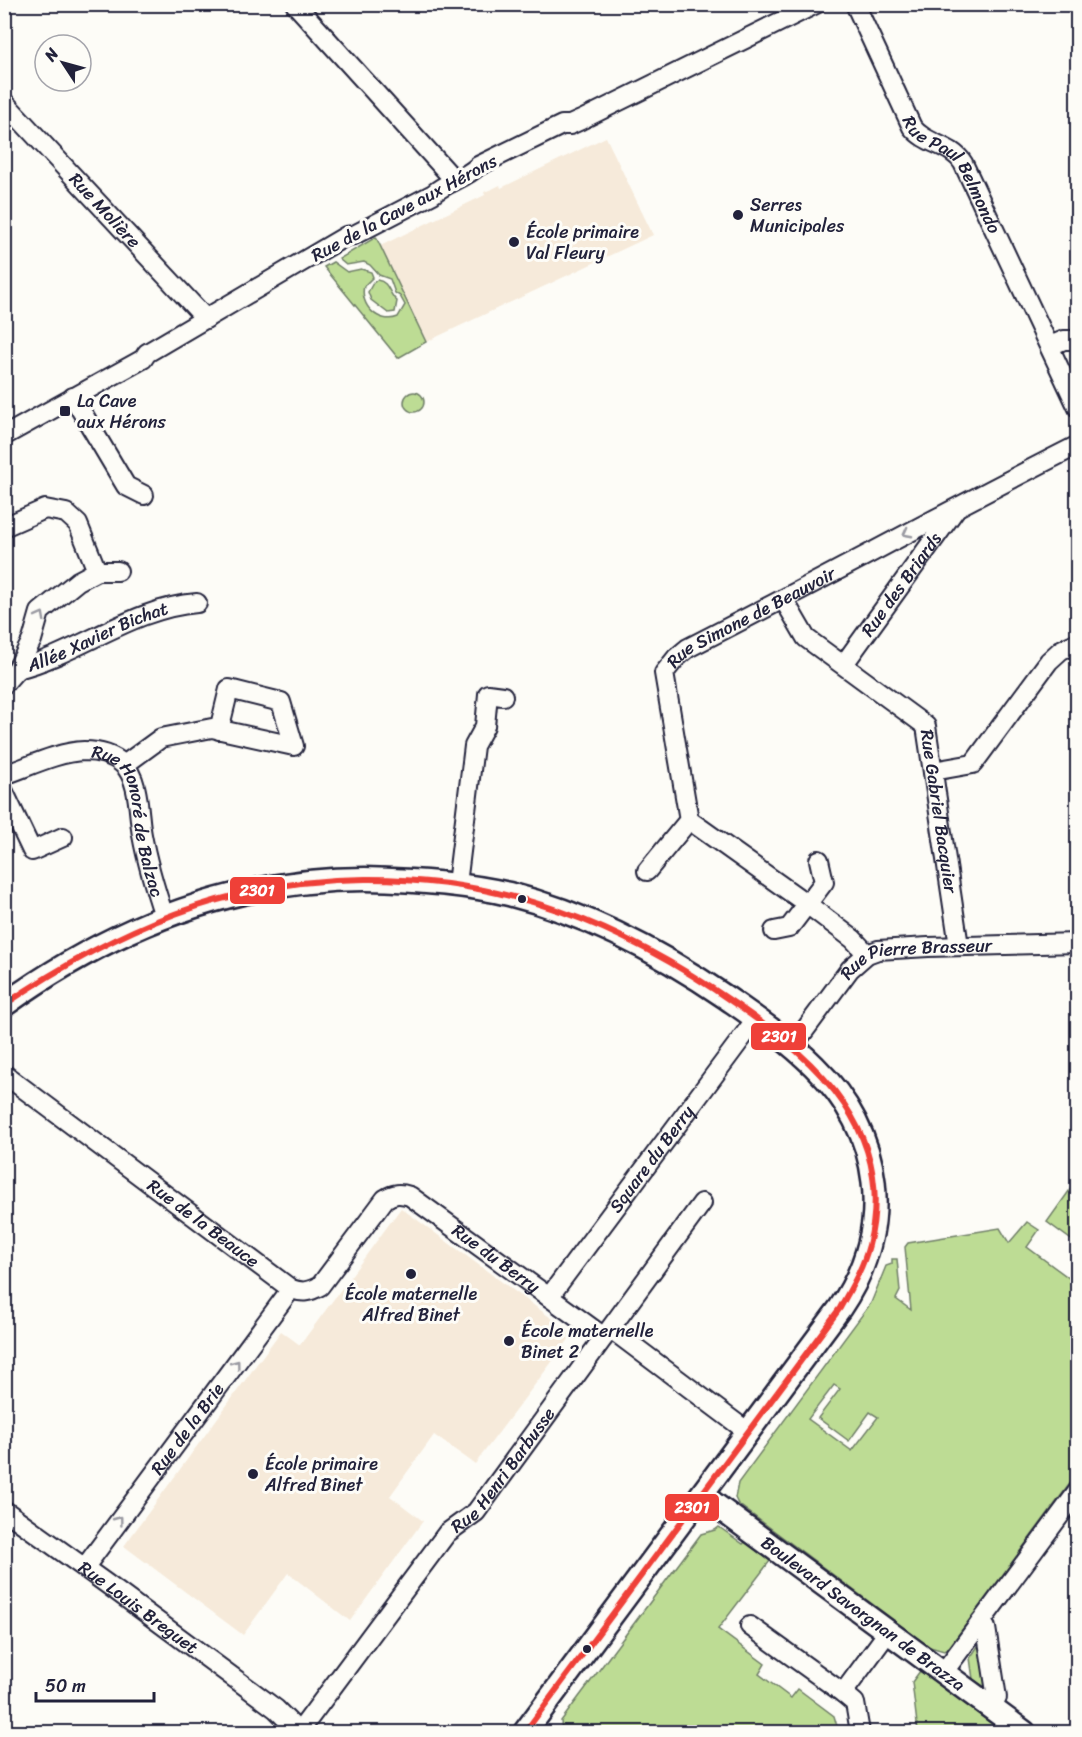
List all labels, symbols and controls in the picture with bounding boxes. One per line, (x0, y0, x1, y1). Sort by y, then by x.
north arrow (33, 33, 93, 93)
text: N (36, 41, 67, 68)
street label: Rue Paul Belmondo (893, 110, 1010, 239)
street label: Rue de la Cave aux Hérons (305, 145, 504, 271)
street label: Rue Molière (61, 165, 149, 256)
place label: Serres Municipales (750, 189, 845, 242)
marker: Serres Municipales (731, 208, 745, 222)
place label: École primaire Val Fleury (526, 216, 639, 269)
marker: École primaire Val Fleury (507, 235, 521, 249)
place label: La Cave aux Hérons (77, 385, 167, 438)
marker: La Cave aux Hérons (58, 404, 72, 418)
street label: Rue des Briards (852, 525, 951, 644)
one-way arrow (903, 526, 913, 537)
street label: Rue Simone de Beauvoir (658, 557, 843, 675)
street label: Allée Xavier Bichat (22, 593, 172, 681)
one-way arrow (34, 612, 45, 622)
street label: Rue Gabriel Bacquier (911, 727, 967, 897)
street label: Rue Honoré de Balzac (89, 736, 173, 901)
line badge: 2301 (229, 876, 286, 905)
text: 2301 (239, 876, 275, 905)
unlabelled marker (516, 893, 528, 905)
street label: Rue Pierre Brasseur (831, 929, 994, 987)
line badge: 2301 (750, 1022, 807, 1051)
text: 2301 (761, 1022, 797, 1051)
street label: Square du Berry (601, 1098, 703, 1220)
street label: Rue de la Beauce (140, 1170, 266, 1276)
street label: Rue du Berry (445, 1215, 548, 1302)
marker: École maternelle Alfred Binet (404, 1267, 418, 1281)
place label: École maternelle Alfred Binet (345, 1278, 478, 1331)
place label: École maternelle Binet 2 (521, 1315, 654, 1368)
marker: École maternelle Binet 2 (502, 1334, 516, 1348)
one-way arrow (228, 1359, 239, 1370)
street label: Rue de la Brie (142, 1375, 233, 1482)
street label: Rue Henri Barbusse (444, 1400, 564, 1542)
place label: École primaire Alfred Binet (264, 1448, 378, 1501)
marker: École primaire Alfred Binet (246, 1467, 260, 1481)
line badge: 2301 (664, 1493, 720, 1522)
text: 2301 (674, 1493, 710, 1522)
one-way arrow (112, 1516, 123, 1527)
street label: Boulevard Savorgnan de Brazza (754, 1527, 972, 1700)
street label: Rue Louis Breguet (71, 1552, 206, 1663)
unlabelled marker (581, 1643, 593, 1655)
scale bar (36, 1665, 154, 1703)
text: 50 m (45, 1670, 86, 1702)

